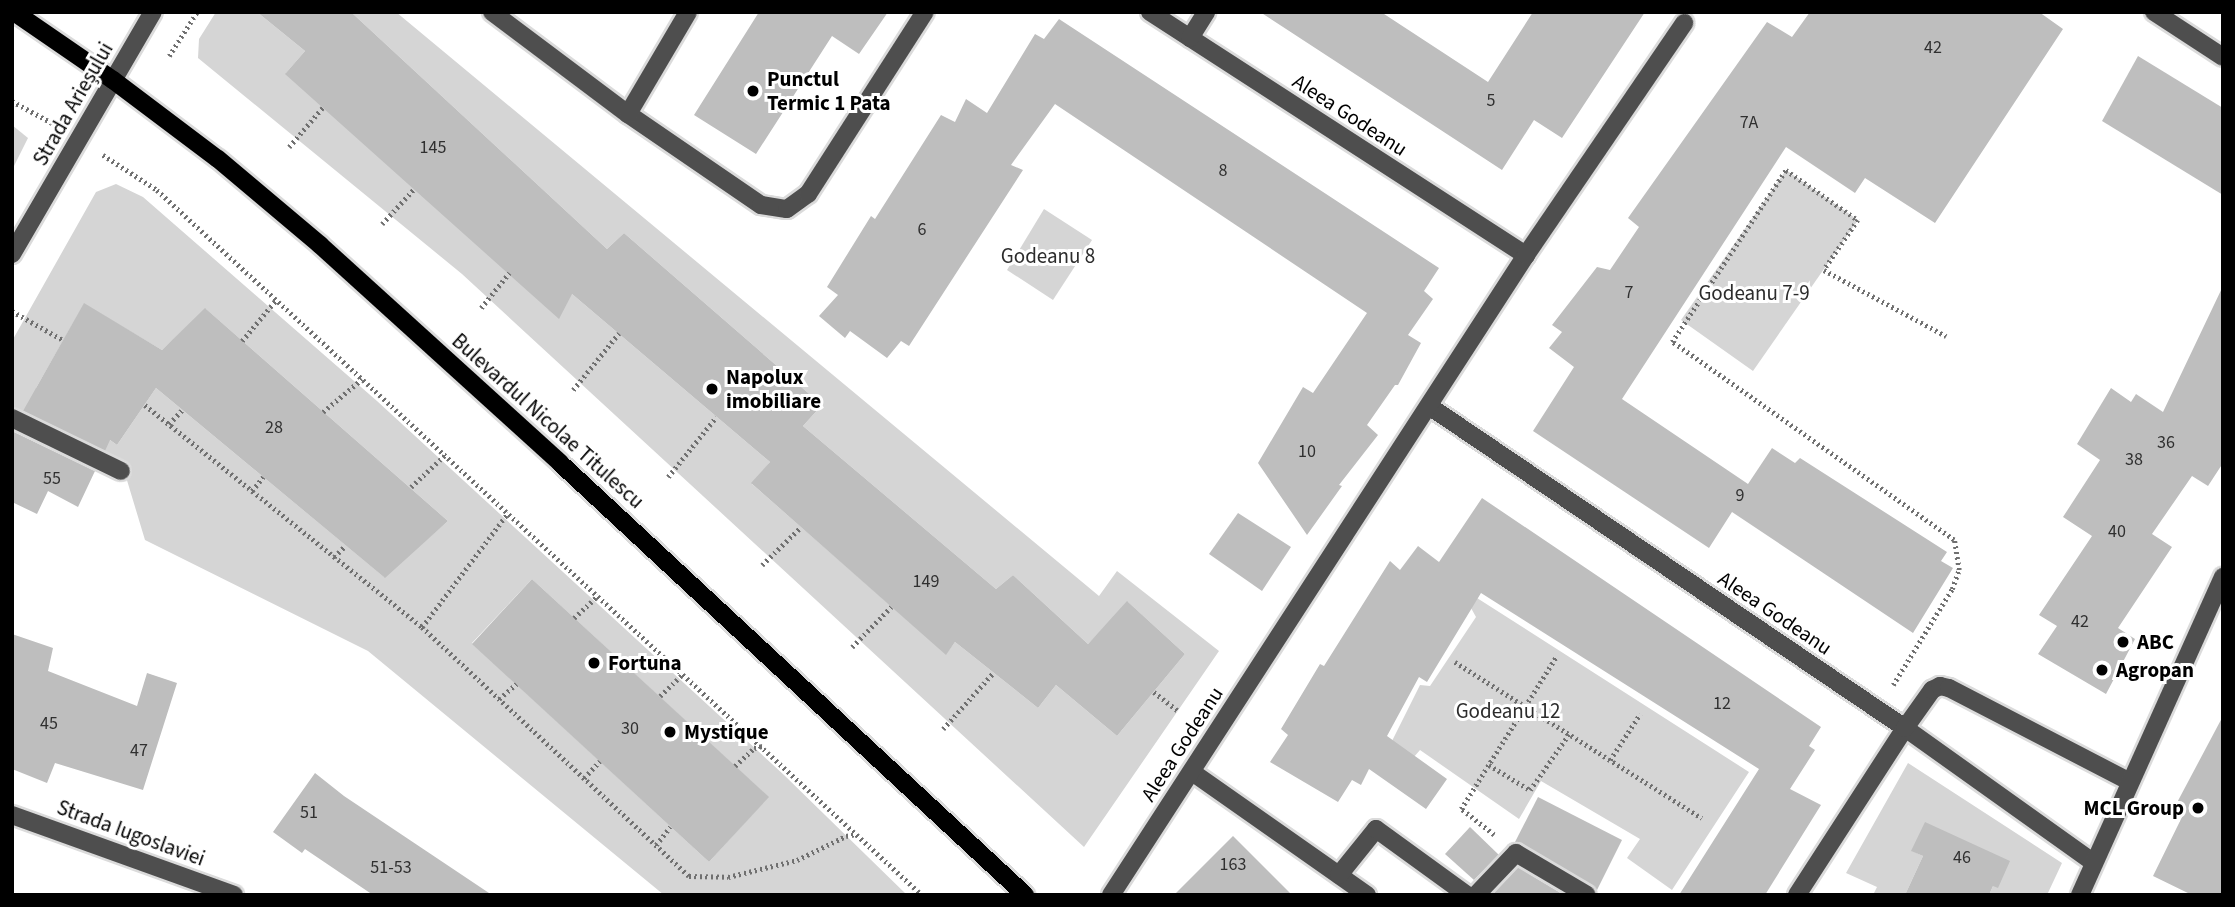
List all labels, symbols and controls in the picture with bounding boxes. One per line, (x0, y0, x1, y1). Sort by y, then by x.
house number: 42 (1924, 37, 1942, 59)
street label: Strada Arieșului (28, 38, 118, 170)
place label: Punctul Termic 1 Pata (767, 66, 891, 116)
street label: Aleea Godeanu (1288, 69, 1412, 161)
marker: Punctul Termic 1 Pata (745, 83, 761, 99)
house number: 5 (1487, 90, 1495, 112)
house number: 7A (1740, 112, 1758, 134)
house number: 145 (420, 137, 446, 159)
house number: 8 (1219, 160, 1227, 182)
house number: 6 (918, 219, 926, 241)
park label: Godeanu 8 (1001, 243, 1095, 269)
park label: Godeanu 7-9 (1698, 280, 1810, 306)
house number: 7 (1625, 282, 1633, 304)
street label: Bulevardul Nicolae Titulescu (447, 328, 649, 514)
place label: Napolux imobiliare (726, 364, 821, 414)
marker: Napolux imobiliare (704, 381, 720, 397)
house number: 28 (265, 417, 283, 439)
house number: 36 (2157, 432, 2175, 454)
house number: 10 (1298, 441, 1316, 463)
house number: 38 (2125, 449, 2143, 471)
house number: 55 (43, 468, 61, 490)
house number: 9 (1736, 485, 1744, 507)
house number: 40 (2108, 521, 2126, 543)
street label: Aleea Godeanu (1713, 566, 1837, 660)
house number: 149 (913, 571, 939, 593)
house number: 42 (2071, 611, 2089, 633)
place label: ABC (2137, 629, 2174, 655)
marker: ABC (2115, 634, 2131, 650)
place label: Fortuna (608, 650, 682, 676)
marker: Fortuna (586, 655, 602, 671)
place label: Agropan (2116, 657, 2194, 683)
marker: Agropan (2094, 662, 2110, 678)
street label: Aleea Godeanu (1136, 682, 1228, 806)
house number: 12 (1713, 693, 1731, 715)
park label: Godeanu 12 (1456, 698, 1560, 724)
house number: 45 (40, 713, 58, 735)
house number: 30 (621, 718, 639, 740)
place label: Mystique (684, 719, 769, 745)
marker: Mystique (662, 724, 678, 740)
house number: 47 (130, 740, 148, 762)
street label: Strada Iugoslaviei (54, 795, 208, 871)
place label: MCL Group (2084, 795, 2184, 821)
marker: MCL Group (2190, 800, 2206, 816)
house number: 51 (300, 802, 318, 824)
house number: 46 (1953, 847, 1971, 869)
house number: 163 (1220, 854, 1246, 876)
house number: 51-53 (370, 857, 412, 879)

